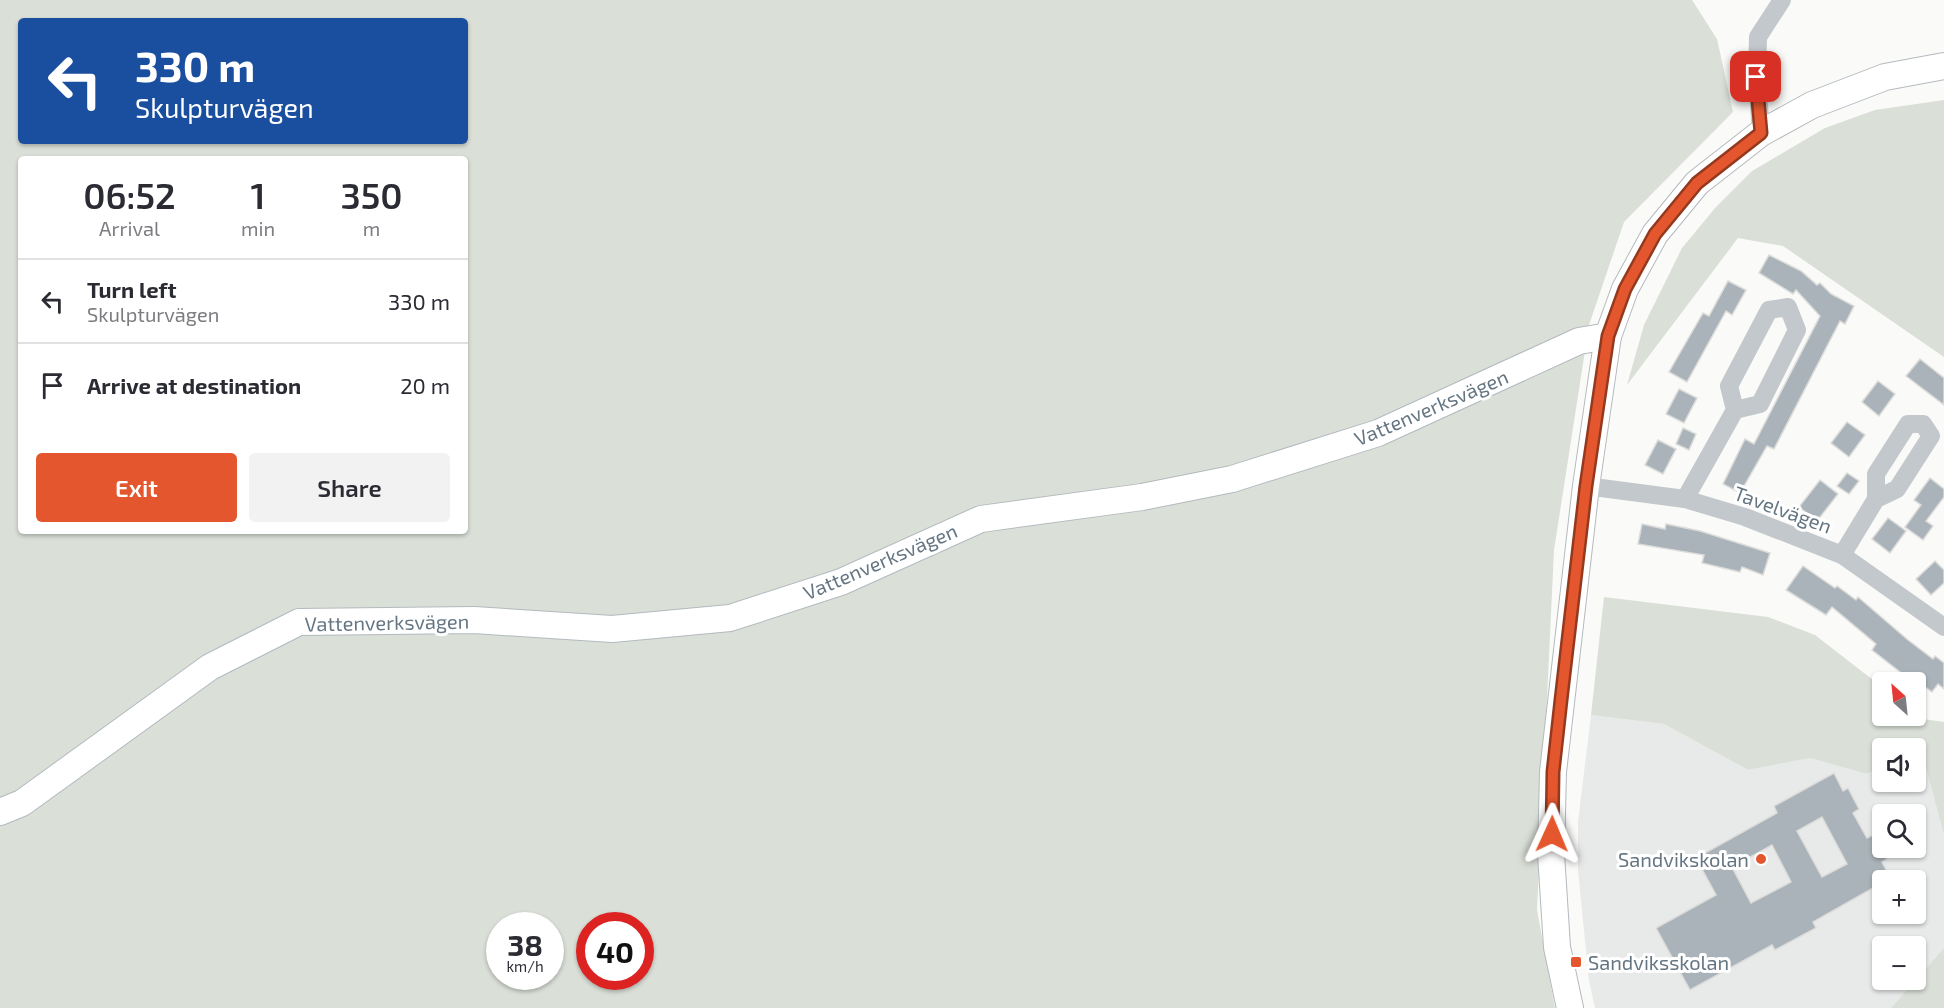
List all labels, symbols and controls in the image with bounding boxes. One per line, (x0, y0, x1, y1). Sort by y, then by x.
text: 330 m (135, 40, 255, 90)
icon: left (36, 42, 114, 120)
pin (1730, 51, 1781, 102)
icon: arrive (1739, 60, 1772, 93)
text: Skulpturvägen (135, 91, 314, 123)
text: 06:52 (83, 173, 176, 216)
text: 1 (251, 173, 266, 216)
text: 350 (341, 173, 403, 216)
text: Arrival (99, 216, 160, 240)
text: min (241, 216, 275, 240)
text: m (363, 216, 380, 240)
text: Turn left (87, 276, 176, 302)
icon: left (36, 285, 69, 318)
text: 330 m (388, 288, 450, 314)
text: Skulpturvägen (87, 302, 219, 326)
street label: Vattenverksvägen (1351, 364, 1511, 450)
icon: arrive (36, 369, 69, 402)
text: Arrive at destination (87, 372, 301, 398)
text: 20 m (400, 372, 450, 398)
button: Exit (36, 453, 237, 522)
button: Share (249, 453, 450, 522)
street label: Tavelvägen (1731, 480, 1835, 538)
street label: Vattenverksvägen (800, 518, 960, 604)
street label: Vattenverksvägen (304, 609, 470, 635)
north arrow (1872, 672, 1926, 726)
map controls (1872, 672, 1926, 990)
button: sound (1872, 738, 1926, 792)
position arrow (1520, 802, 1584, 866)
button: search (1872, 804, 1926, 858)
place label: Sandvikskolan (1618, 847, 1749, 871)
marker: Sandvikskolan (1754, 852, 1768, 866)
button: + (1872, 870, 1926, 924)
speed limit sign: 40 (576, 912, 654, 990)
text: 38 (507, 926, 543, 962)
button: − (1872, 936, 1926, 990)
place label: Sandviksskolan (1588, 950, 1729, 974)
marker: Sandviksskolan (1569, 955, 1583, 969)
text: km/h (506, 957, 544, 975)

